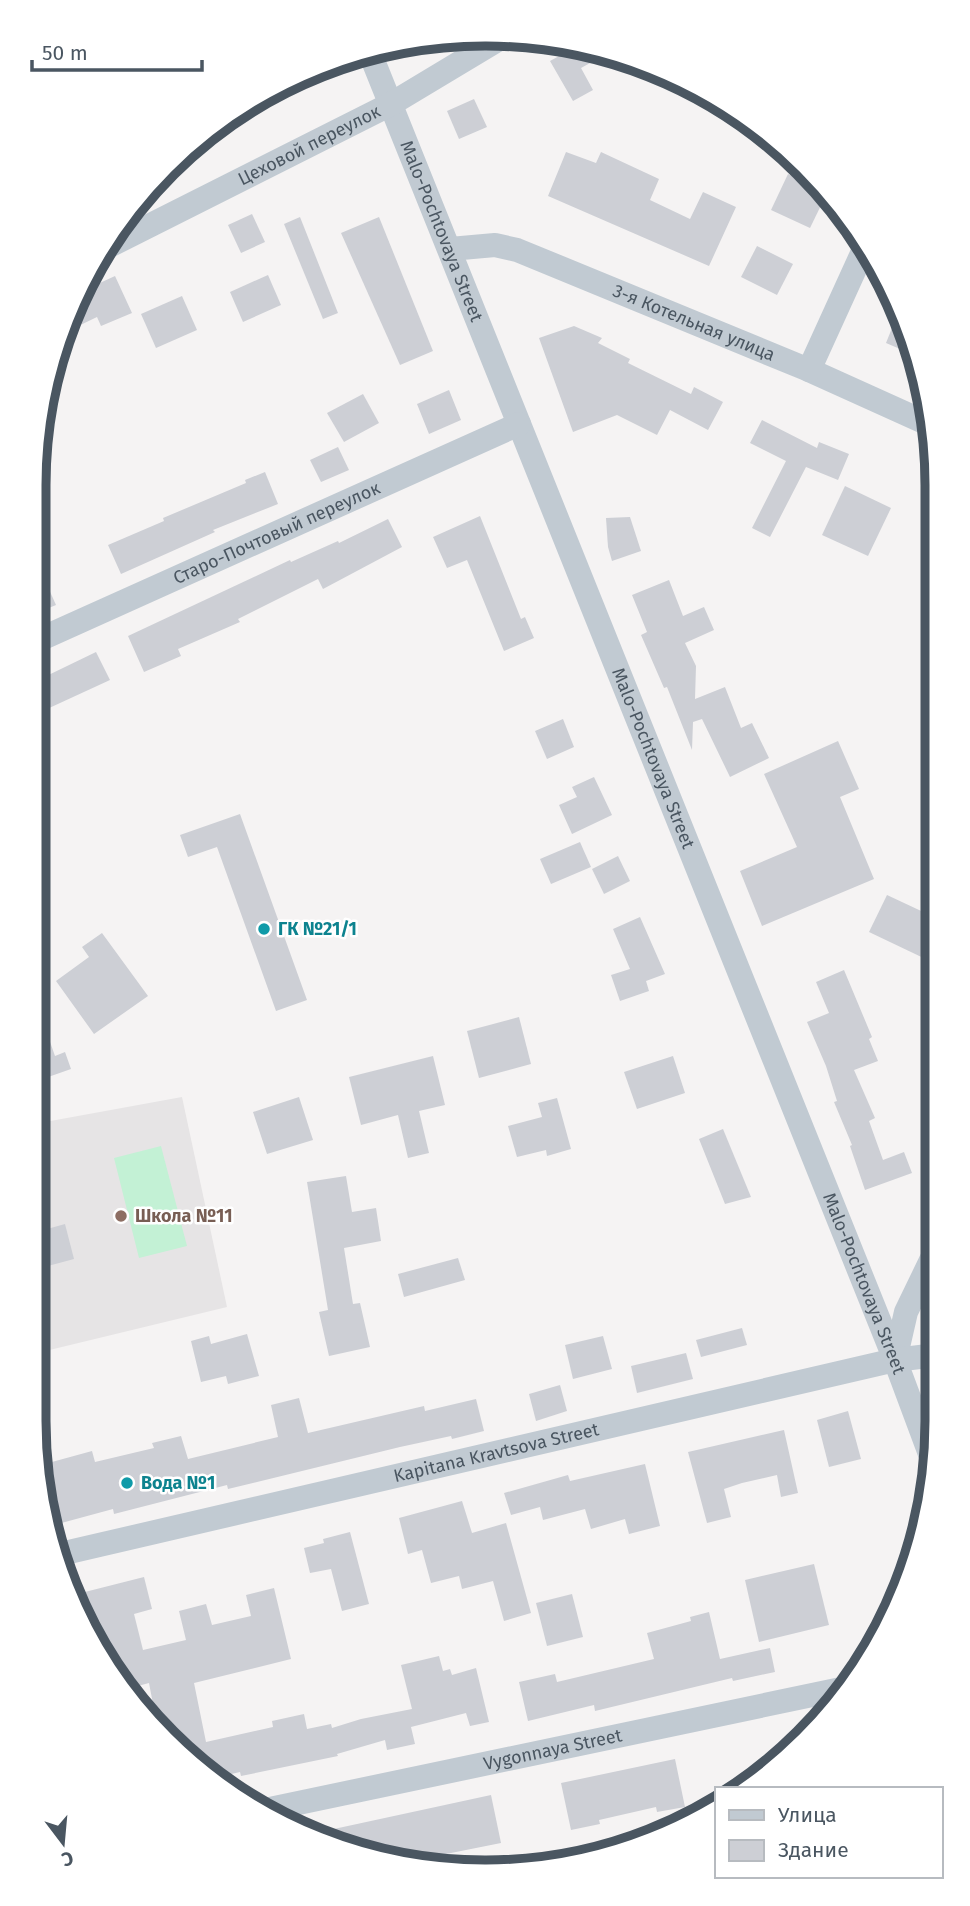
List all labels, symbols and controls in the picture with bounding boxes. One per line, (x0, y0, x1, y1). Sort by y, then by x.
scale bar (32, 28, 201, 72)
text: 50 m (42, 40, 88, 66)
street label: Цеховой переулок (234, 100, 385, 190)
street label: Malo-Pochtovaya Street (395, 138, 488, 325)
street label: 3-я Котельная улица (610, 280, 778, 366)
street label: Старо-Почтовый переулок (170, 477, 384, 589)
street label: Malo-Pochtovaya Street (607, 665, 700, 852)
place label: ГК №21/1 (278, 918, 357, 940)
marker: ГК №21/1 (256, 921, 272, 937)
street label: Malo-Pochtovaya Street (818, 1190, 910, 1377)
place label: Школа №11 (135, 1205, 233, 1227)
marker: Школа №11 (113, 1208, 129, 1224)
street label: Kapitana Kravtsova Street (391, 1418, 602, 1487)
place label: Вода №1 (141, 1472, 215, 1494)
marker: Вода №1 (119, 1475, 135, 1491)
street label: Vygonnaya Street (482, 1724, 624, 1775)
legend (715, 1787, 942, 1878)
text: Улица (778, 1802, 837, 1828)
north arrow (28, 1808, 98, 1878)
text: Здание (778, 1837, 849, 1863)
text: С (59, 1846, 76, 1871)

